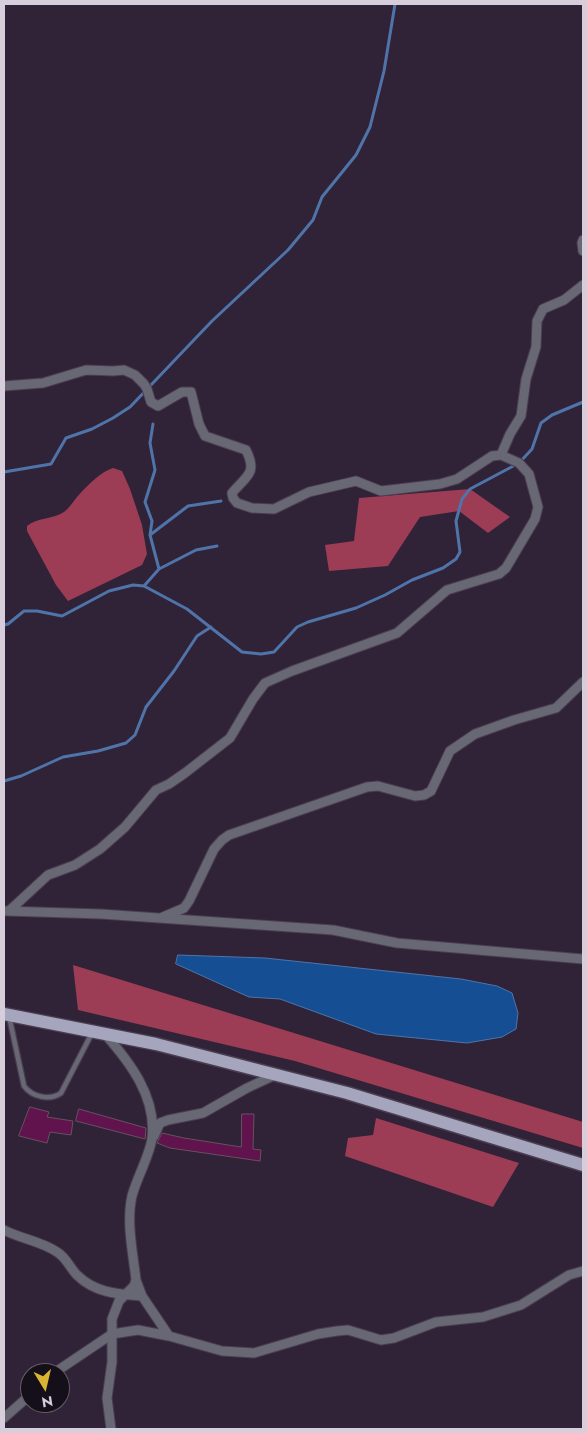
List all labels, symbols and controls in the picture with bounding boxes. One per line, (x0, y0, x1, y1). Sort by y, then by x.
north arrow (20, 1363, 70, 1413)
text: N (40, 1391, 54, 1413)

